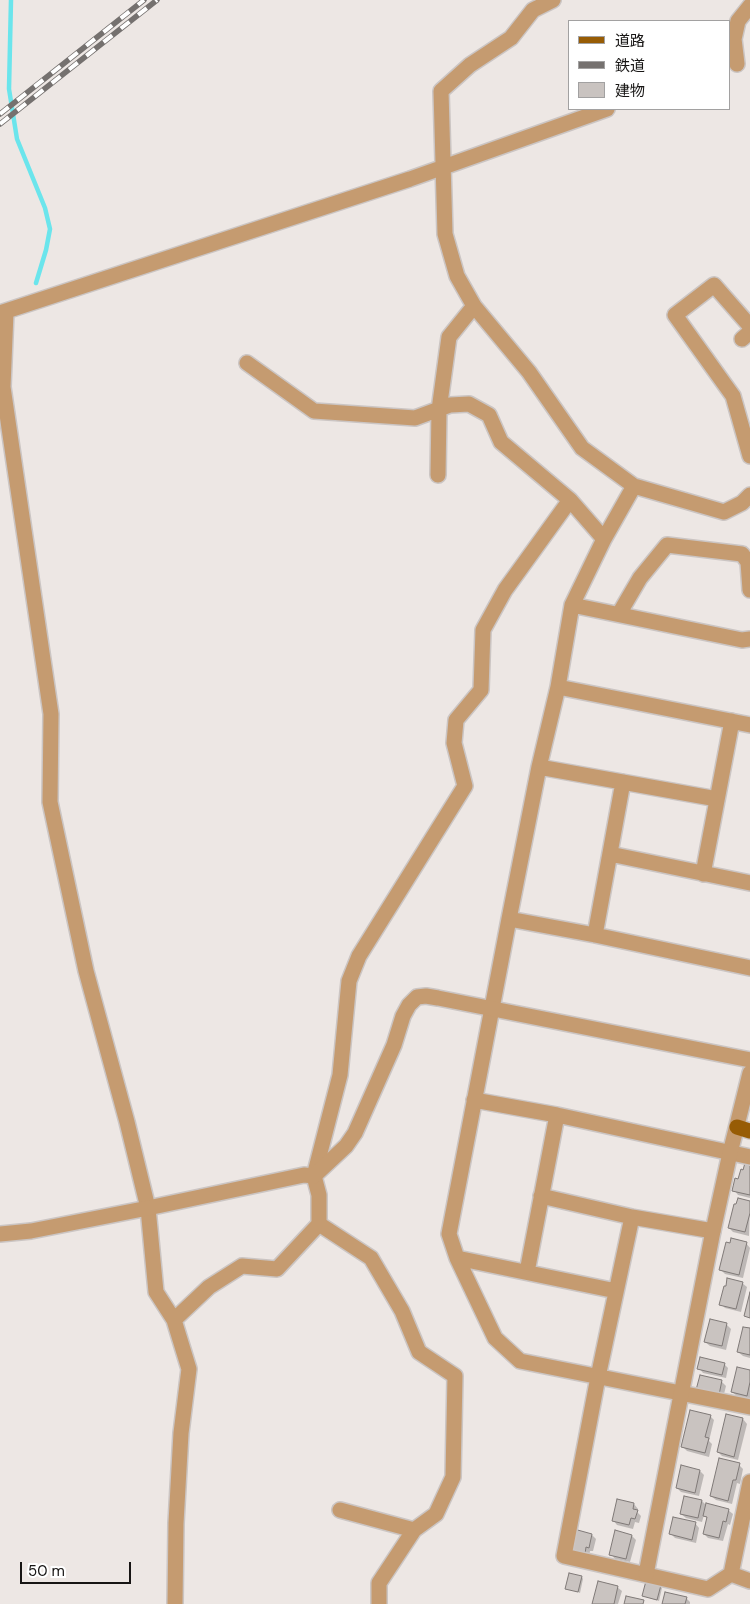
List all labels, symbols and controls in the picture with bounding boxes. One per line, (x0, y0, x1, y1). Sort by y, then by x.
legend (568, 20, 730, 110)
text: 道路 (615, 31, 645, 51)
text: 鉄道 (615, 56, 645, 76)
text: 建物 (615, 81, 645, 101)
scale bar (22, 1552, 134, 1584)
text: 50 m (28, 1561, 65, 1581)

